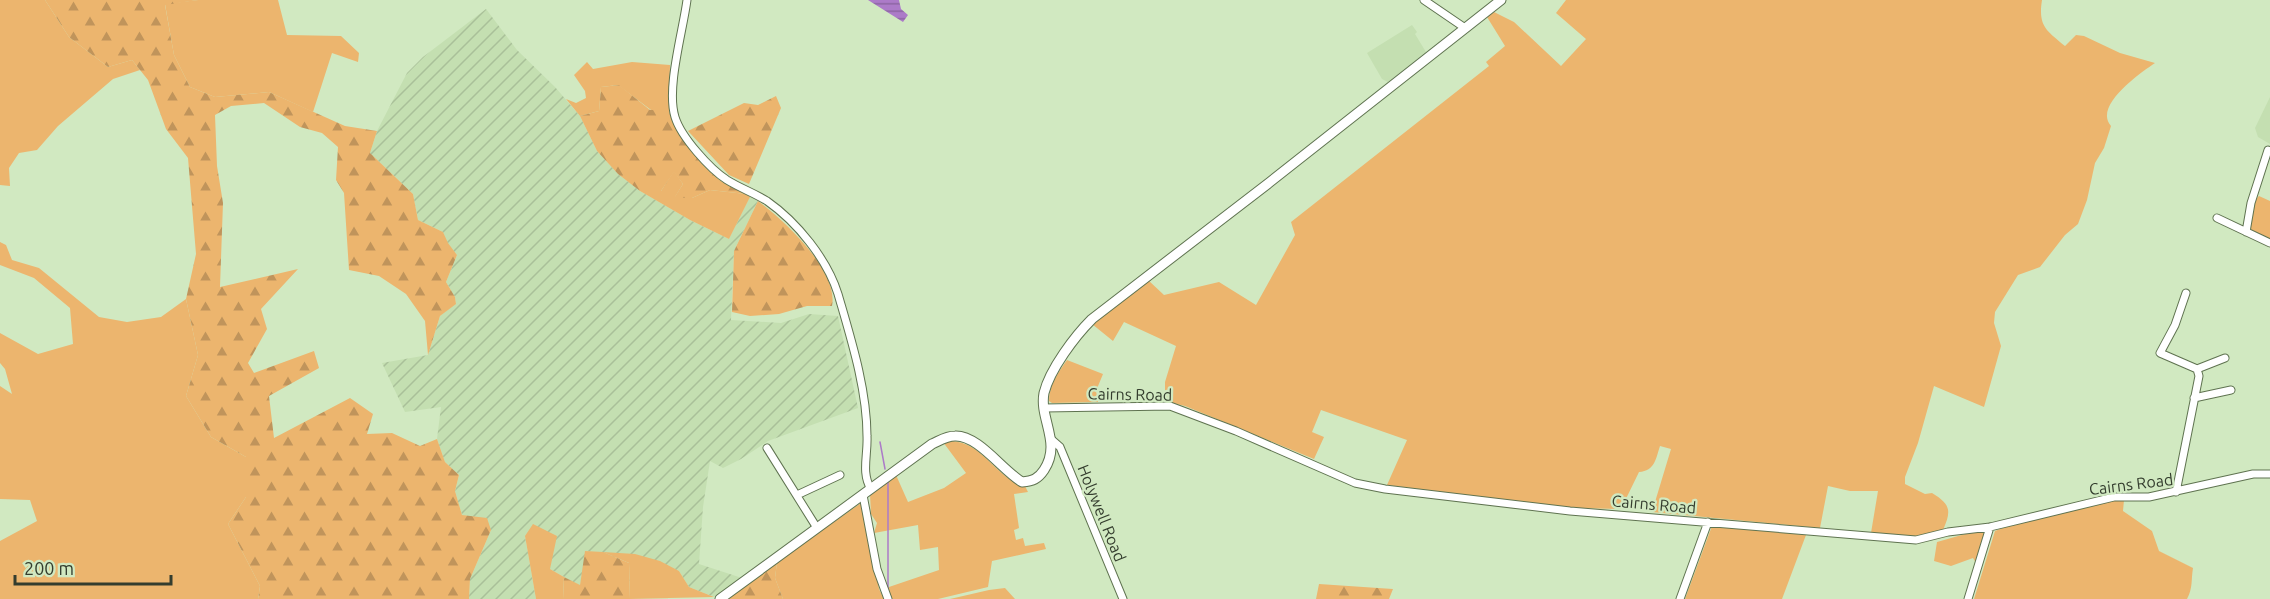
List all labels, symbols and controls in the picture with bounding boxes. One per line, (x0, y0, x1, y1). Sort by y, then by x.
street label: Cairns Road (1088, 384, 1172, 404)
street label: Holywell Road (1074, 462, 1130, 564)
street label: Cairns Road (2088, 470, 2174, 498)
street label: Cairns Road (1611, 491, 1697, 517)
scale bar (15, 548, 171, 586)
text: 200 m (24, 558, 74, 578)

